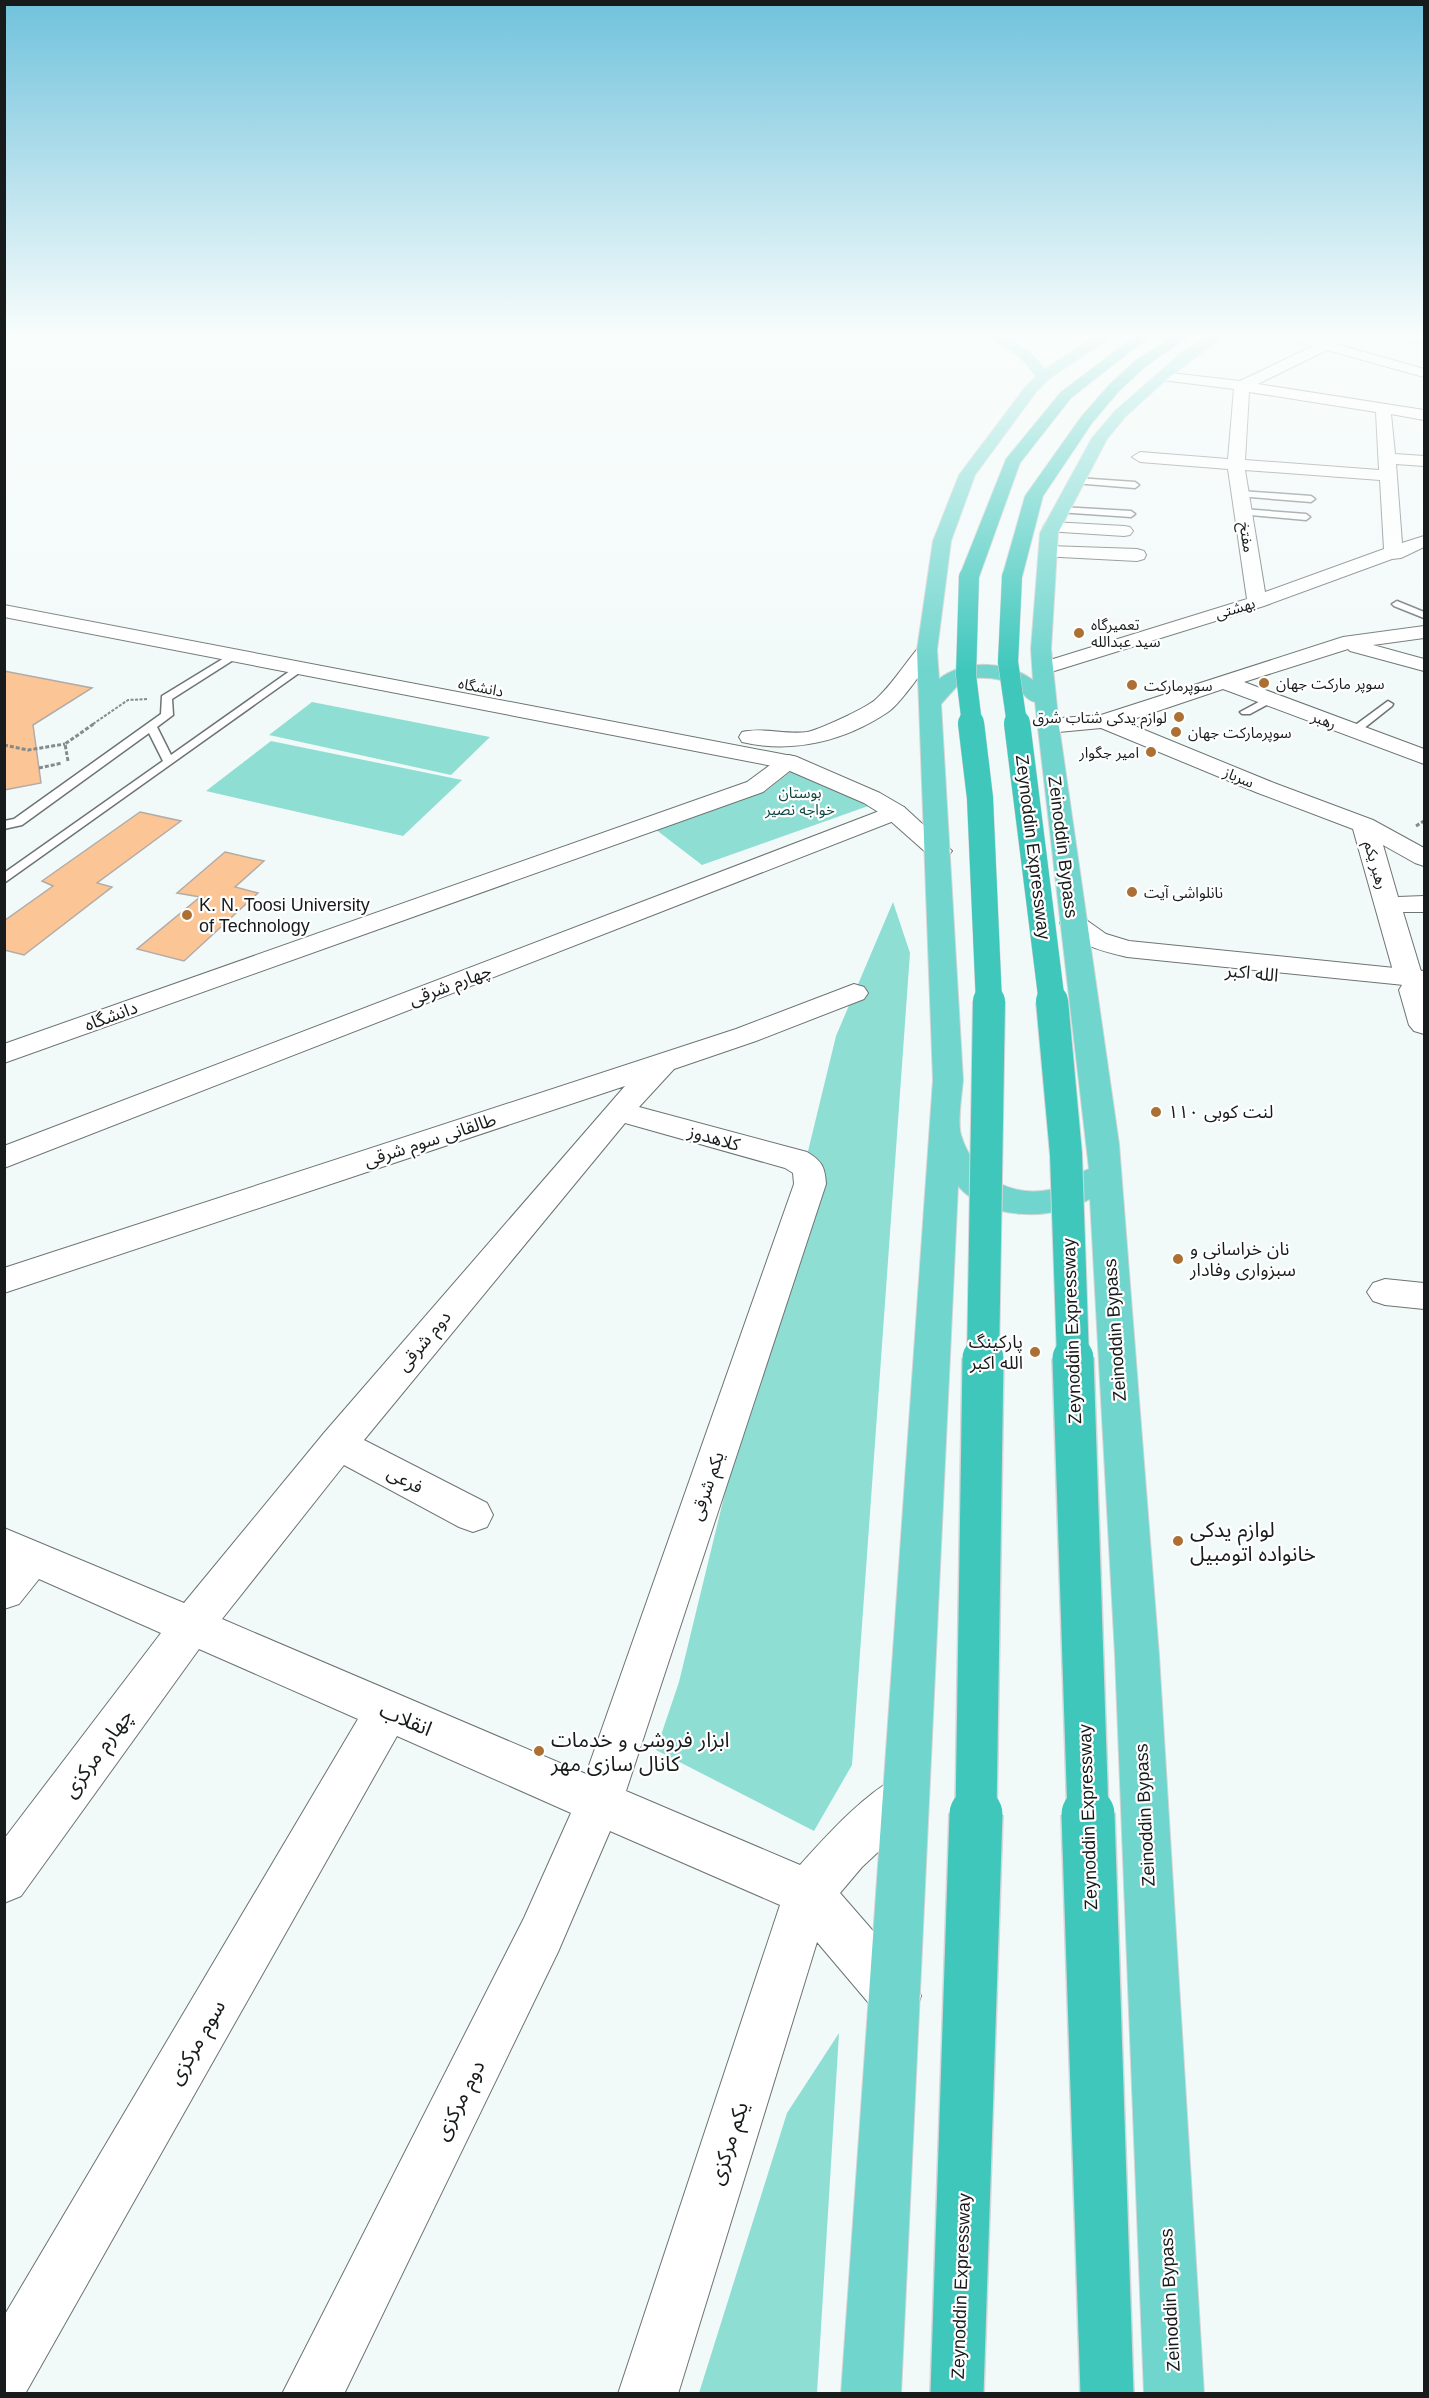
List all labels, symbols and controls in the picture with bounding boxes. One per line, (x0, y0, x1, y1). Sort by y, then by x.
street label: مفتخ (1232, 521, 1258, 554)
street label: بهشتی (1213, 594, 1257, 623)
place label: تعمیرگاه سید عبدالله (1091, 616, 1161, 650)
marker: تعمیرگاه سید عبدالله (1072, 626, 1086, 640)
street label: دانشگاه (457, 674, 505, 700)
place label: سوپر مارکت جهان (1276, 675, 1385, 694)
marker: سوپر مارکت جهان (1257, 676, 1271, 690)
place label: سوپرمارکت (1144, 677, 1213, 696)
marker: سوپرمارکت (1125, 678, 1139, 692)
street label: رهبر (1308, 707, 1339, 733)
place label: لوازم یدکی شتاب شرق (1033, 709, 1167, 729)
marker: لوازم یدکی شتاب شرق (1172, 710, 1186, 724)
place label: سوپرمارکت جهان (1188, 724, 1292, 743)
marker: سوپرمارکت جهان (1169, 725, 1183, 739)
place label: امیر جگوار (1078, 744, 1139, 762)
marker: امیر جگوار (1144, 745, 1158, 759)
street label: Zeynoddin Expressway (1012, 753, 1054, 941)
street label: سرباز (1220, 763, 1257, 792)
street label: Zeinoddin Bypass (1044, 775, 1082, 919)
park label: بوستان خواجه نصیر (764, 784, 835, 819)
street label: رهبر یکم (1358, 839, 1391, 892)
place label: نانلواشی آیت (1144, 884, 1223, 902)
marker: نانلواشی آیت (1125, 885, 1139, 899)
place label: K. N. Toosi University of Technology (199, 895, 370, 936)
marker: K. N. Toosi University of Technology (180, 908, 194, 922)
street label: چهارم شرقی (406, 960, 495, 1014)
street label: الله اکبر (1223, 960, 1279, 987)
street label: دانشگاه (82, 997, 140, 1035)
place label: لنت کوبی ۱۱۰ (1168, 1102, 1273, 1123)
marker: لنت کوبی ۱۱۰ (1149, 1105, 1163, 1119)
street label: طالقانی سوم شرقی (361, 1109, 500, 1175)
street label: کلاهدوز (685, 1121, 743, 1156)
street label: Zeynoddin Expressway (1059, 1238, 1085, 1424)
place label: نان خراسانی و سبزواری وفادار (1189, 1239, 1296, 1281)
marker: نان خراسانی و سبزواری وفادار (1171, 1252, 1185, 1266)
street label: Zeinoddin Bypass (1100, 1258, 1130, 1402)
street label: دوم شرقی (393, 1307, 458, 1378)
place label: پارکینگ الله اکبر (969, 1332, 1023, 1374)
marker: پارکینگ الله اکبر (1028, 1345, 1042, 1359)
street label: یکم شرقی (686, 1449, 731, 1524)
street label: فرعی (383, 1462, 426, 1498)
place label: لوازم یدکی خانواده اتومبیل (1190, 1518, 1316, 1566)
marker: لوازم یدکی خانواده اتومبیل (1171, 1534, 1185, 1548)
street label: انقلاب (376, 1698, 436, 1741)
street label: چهارم مرکزی (57, 1704, 141, 1805)
street label: Zeynoddin Expressway (1075, 1724, 1101, 1910)
place label: ابزار فروشی و خدمات کانال سازی مهر (550, 1728, 730, 1776)
street label: Zeinoddin Bypass (1131, 1743, 1159, 1887)
marker: ابزار فروشی و خدمات کانال سازی مهر (532, 1744, 546, 1758)
street label: سوم مرکزی (163, 1996, 234, 2091)
street label: دوم مرکزی (429, 2056, 493, 2146)
street label: یکم مرکزی (704, 2099, 756, 2189)
street label: Zeynoddin Expressway (948, 2193, 974, 2379)
street label: Zeinoddin Bypass (1156, 2228, 1184, 2372)

